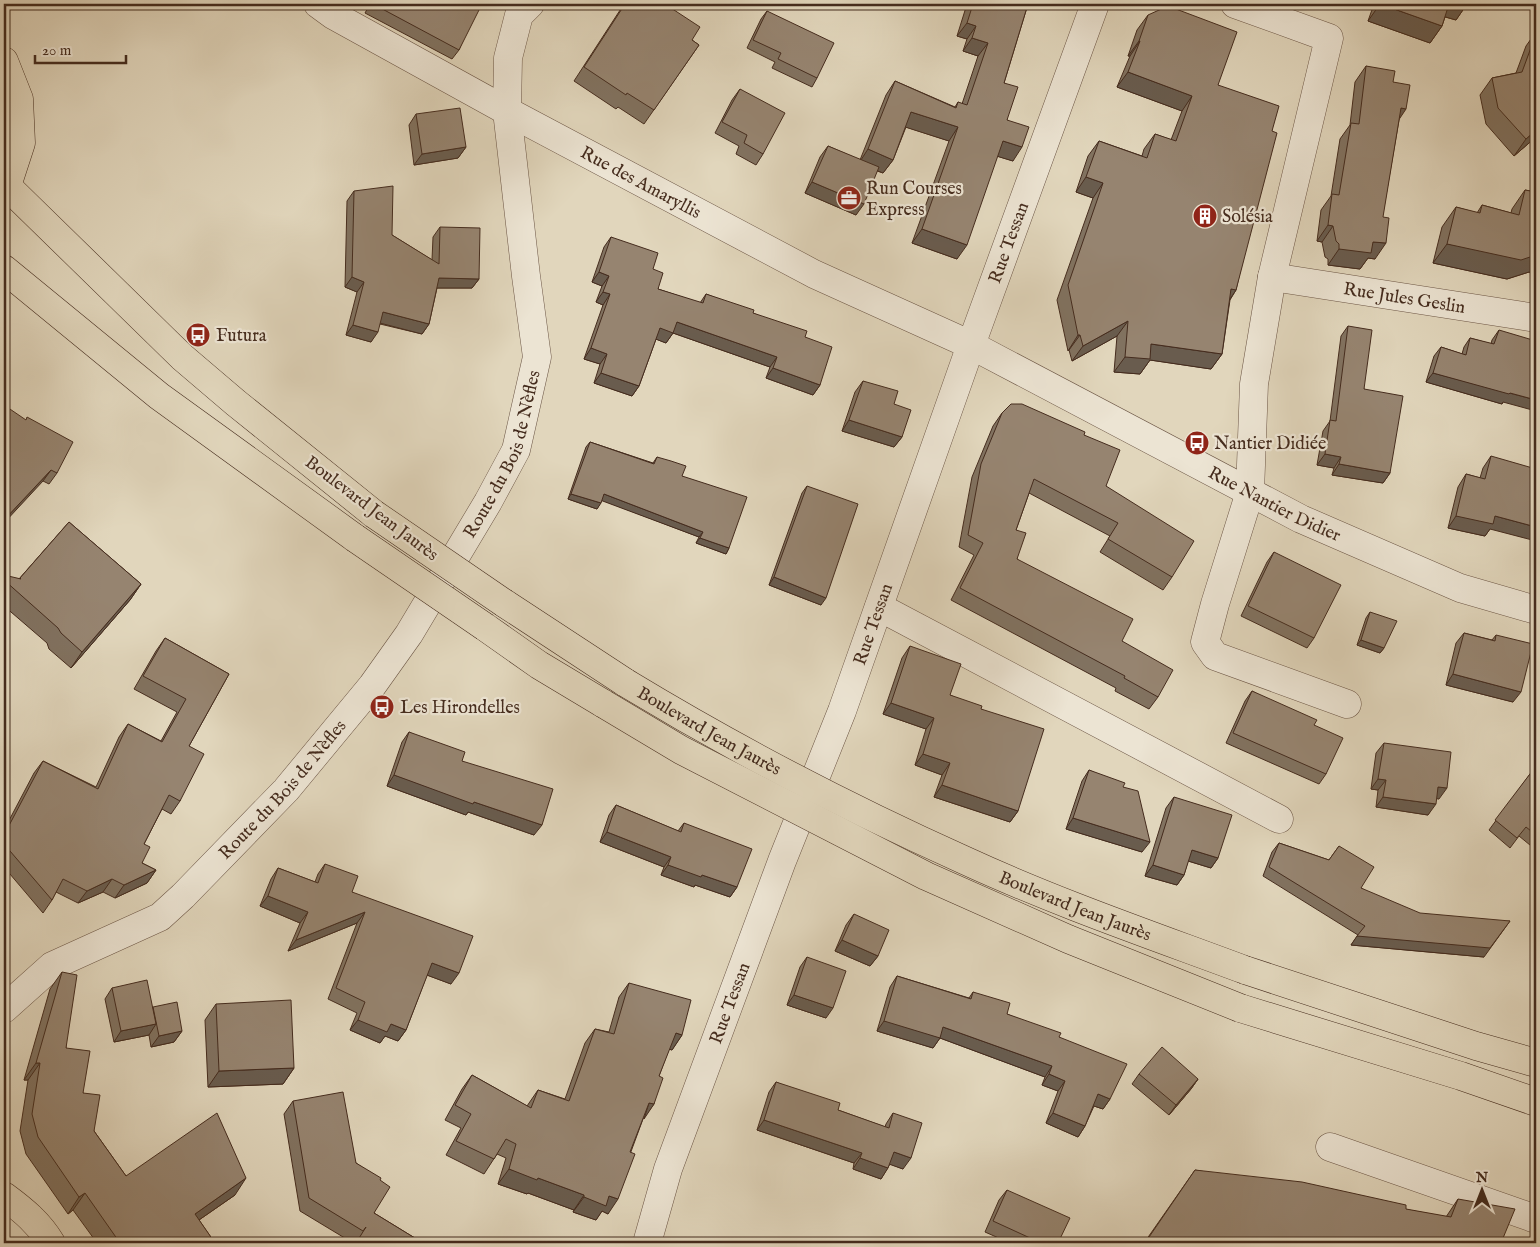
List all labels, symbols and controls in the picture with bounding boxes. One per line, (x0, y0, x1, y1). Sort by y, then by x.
scale bar (35, 32, 126, 64)
text: 20 m (42, 41, 72, 60)
street label: Rue des Amaryllis (576, 142, 705, 225)
place label: Run Courses Express (866, 178, 962, 222)
office icon: Run Courses Express (836, 185, 862, 211)
street label: Rue Tessan (984, 199, 1035, 287)
building icon: Solésia (1192, 203, 1218, 229)
place label: Solésia (1222, 206, 1273, 229)
street label: Rue Jules Geslin (1342, 278, 1467, 320)
bus stop icon: Futura (185, 322, 211, 348)
place label: Futura (216, 325, 267, 348)
street label: Route du Bois de Nèfles (459, 368, 547, 543)
bus stop icon: Nantier Didiée (1184, 430, 1210, 456)
place label: Nantier Didiée (1214, 433, 1326, 456)
street label: Boulevard Jean Jaurès (300, 451, 443, 567)
street label: Rue Nantier Didier (1204, 462, 1344, 548)
street label: Rue Tessan (849, 580, 899, 669)
street label: Boulevard Jean Jaurès (632, 682, 785, 782)
bus stop icon: Les Hirondelles (369, 694, 395, 720)
place label: Les Hirondelles (400, 697, 520, 720)
street label: Route du Bois de Nèfles (215, 716, 352, 865)
street label: Boulevard Jean Jaurès (995, 867, 1154, 947)
street label: Rue Tessan (705, 959, 757, 1047)
north arrow (1458, 1164, 1508, 1214)
text: N (1475, 1169, 1488, 1187)

